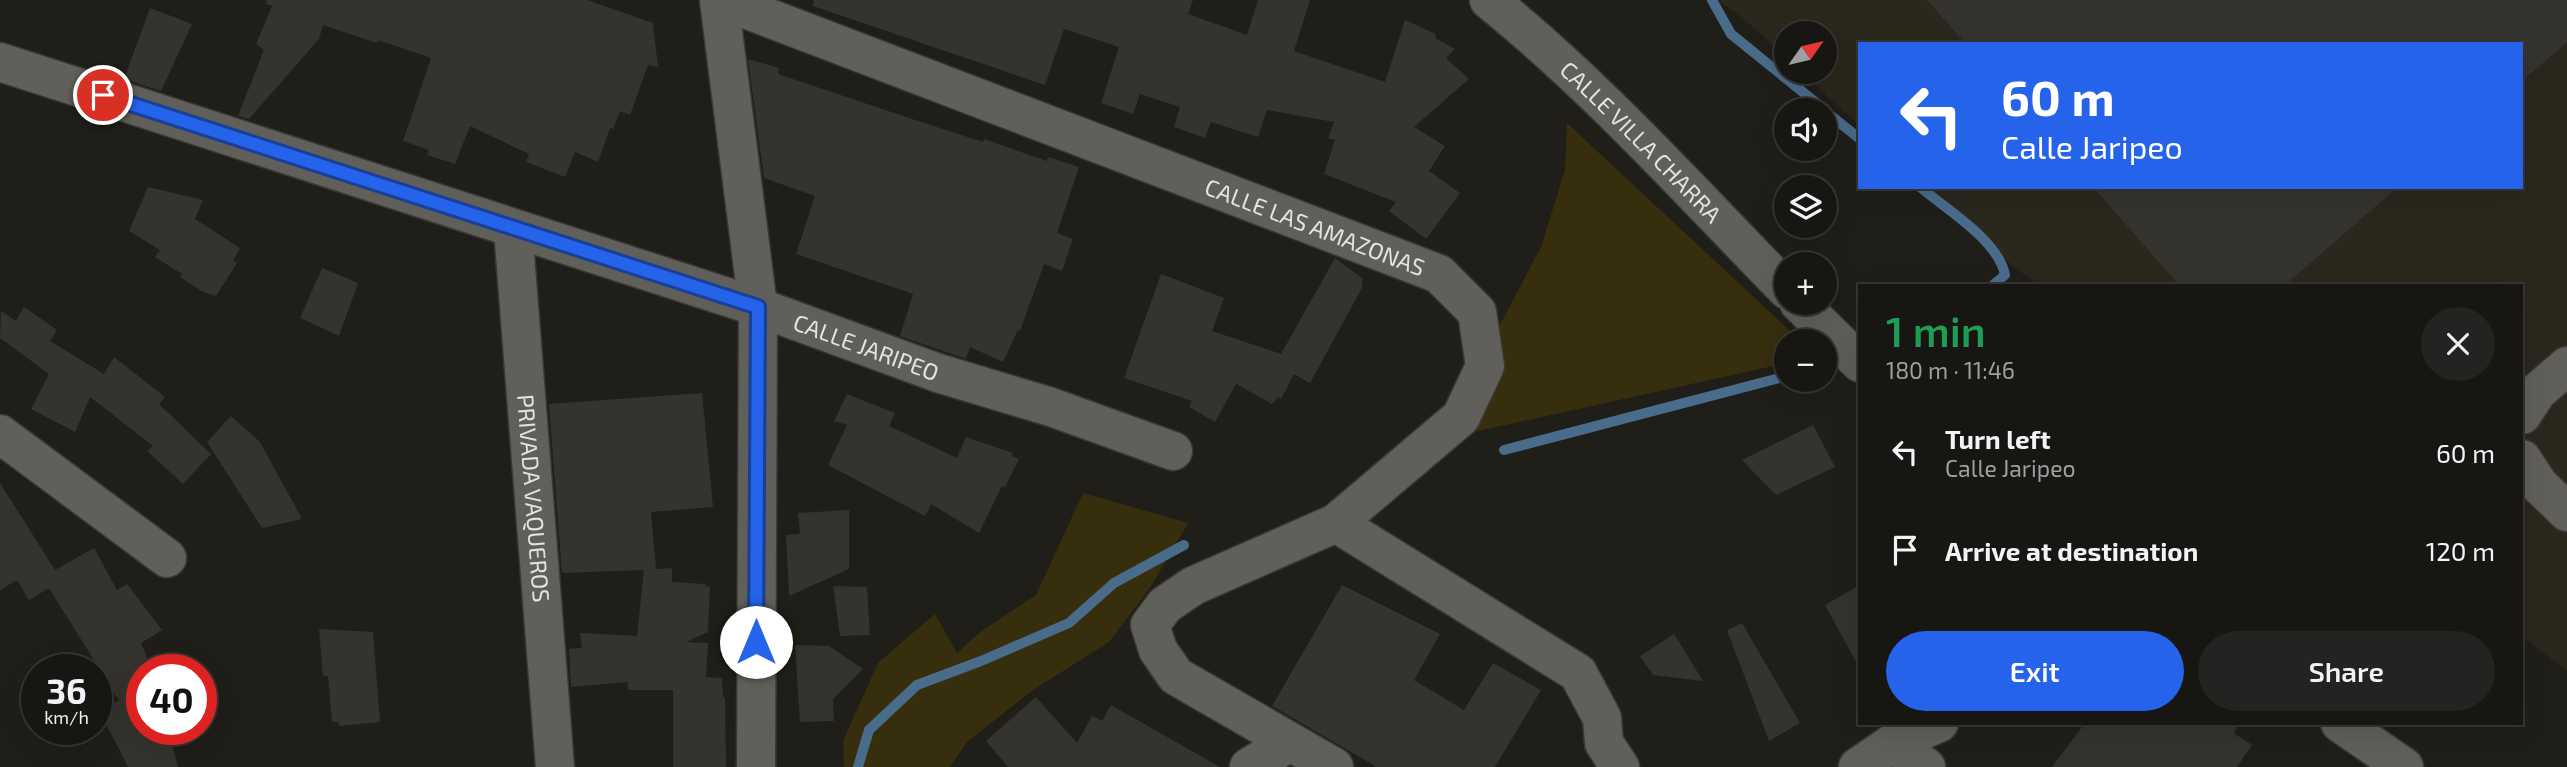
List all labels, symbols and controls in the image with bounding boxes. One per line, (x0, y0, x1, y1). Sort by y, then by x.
north arrow (1774, 21, 1838, 84)
map controls (1774, 21, 1837, 392)
street label: CALLE VILLA CHARRA (1555, 55, 1728, 228)
pin (73, 65, 133, 125)
text: 60 m (2001, 67, 2115, 126)
icon: left (1886, 70, 1977, 161)
icon: arrive (84, 76, 122, 114)
button: sound (1774, 98, 1837, 161)
text: Calle Jaripeo (2001, 127, 2183, 165)
street label: CALLE LAS AMAZONAS (1201, 172, 1429, 281)
button: layers (1774, 175, 1837, 238)
button: + (1774, 252, 1837, 315)
text: 1 min (1886, 305, 1986, 355)
street label: CALLE JARIPEO (790, 307, 943, 386)
button: close (2421, 307, 2495, 381)
button: − (1774, 329, 1837, 392)
text: 180 m · 11:46 (1886, 356, 2015, 384)
street label: PRIVADA VAQUEROS (512, 393, 556, 603)
text: Turn left (1945, 423, 2051, 454)
icon: left (1886, 433, 1924, 471)
text: 60 m (2436, 437, 2495, 468)
text: Calle Jaripeo (1945, 454, 2076, 482)
icon: arrive (1886, 531, 1924, 569)
text: Arrive at destination (1945, 535, 2198, 566)
text: 120 m (2426, 535, 2495, 566)
position arrow (719, 605, 793, 679)
button: Exit (1886, 631, 2184, 711)
button: Share (2198, 631, 2495, 711)
speed limit sign: 40 (126, 654, 217, 745)
text: 36 (46, 669, 87, 711)
text: km/h (44, 706, 89, 728)

